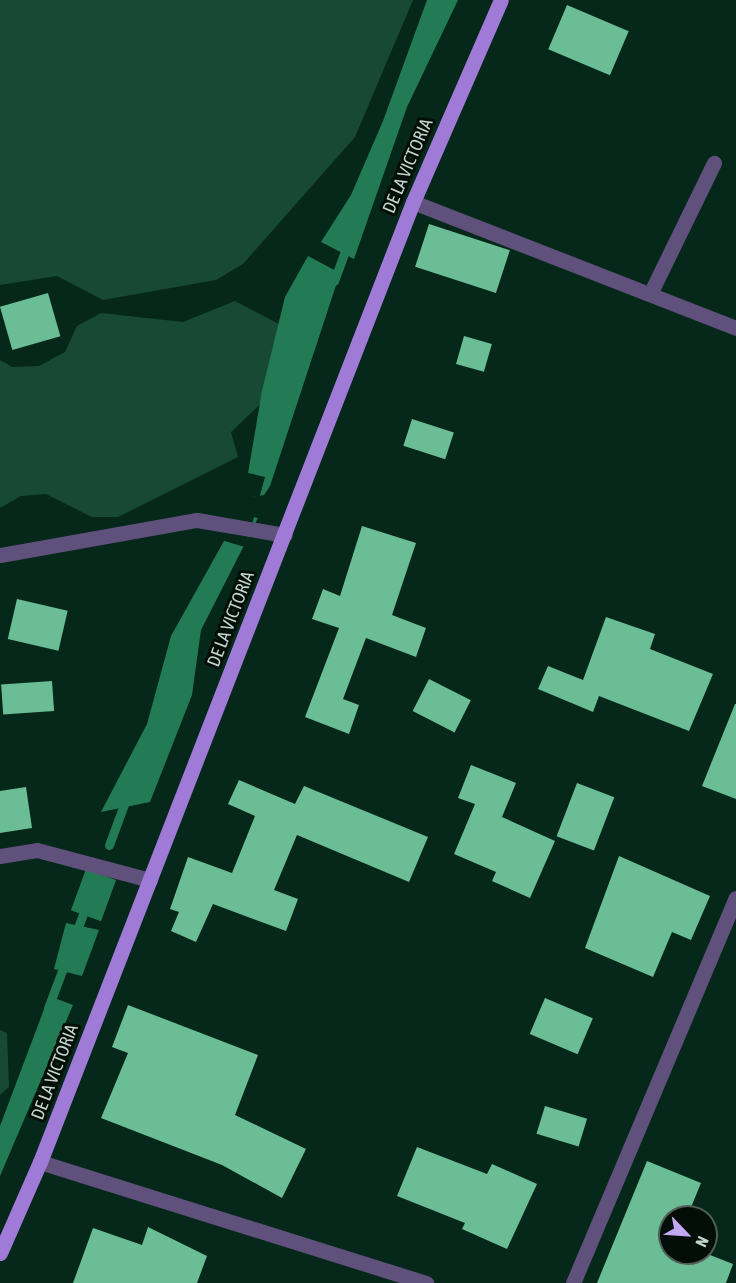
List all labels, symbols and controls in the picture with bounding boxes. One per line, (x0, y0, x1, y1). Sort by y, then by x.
street label: DE LA VICTORIA (378, 116, 438, 216)
street label: DE LA VICTORIA (203, 568, 259, 670)
street label: DE LA VICTORIA (27, 1021, 83, 1123)
north arrow (658, 1205, 718, 1265)
text: N (692, 1234, 713, 1250)

